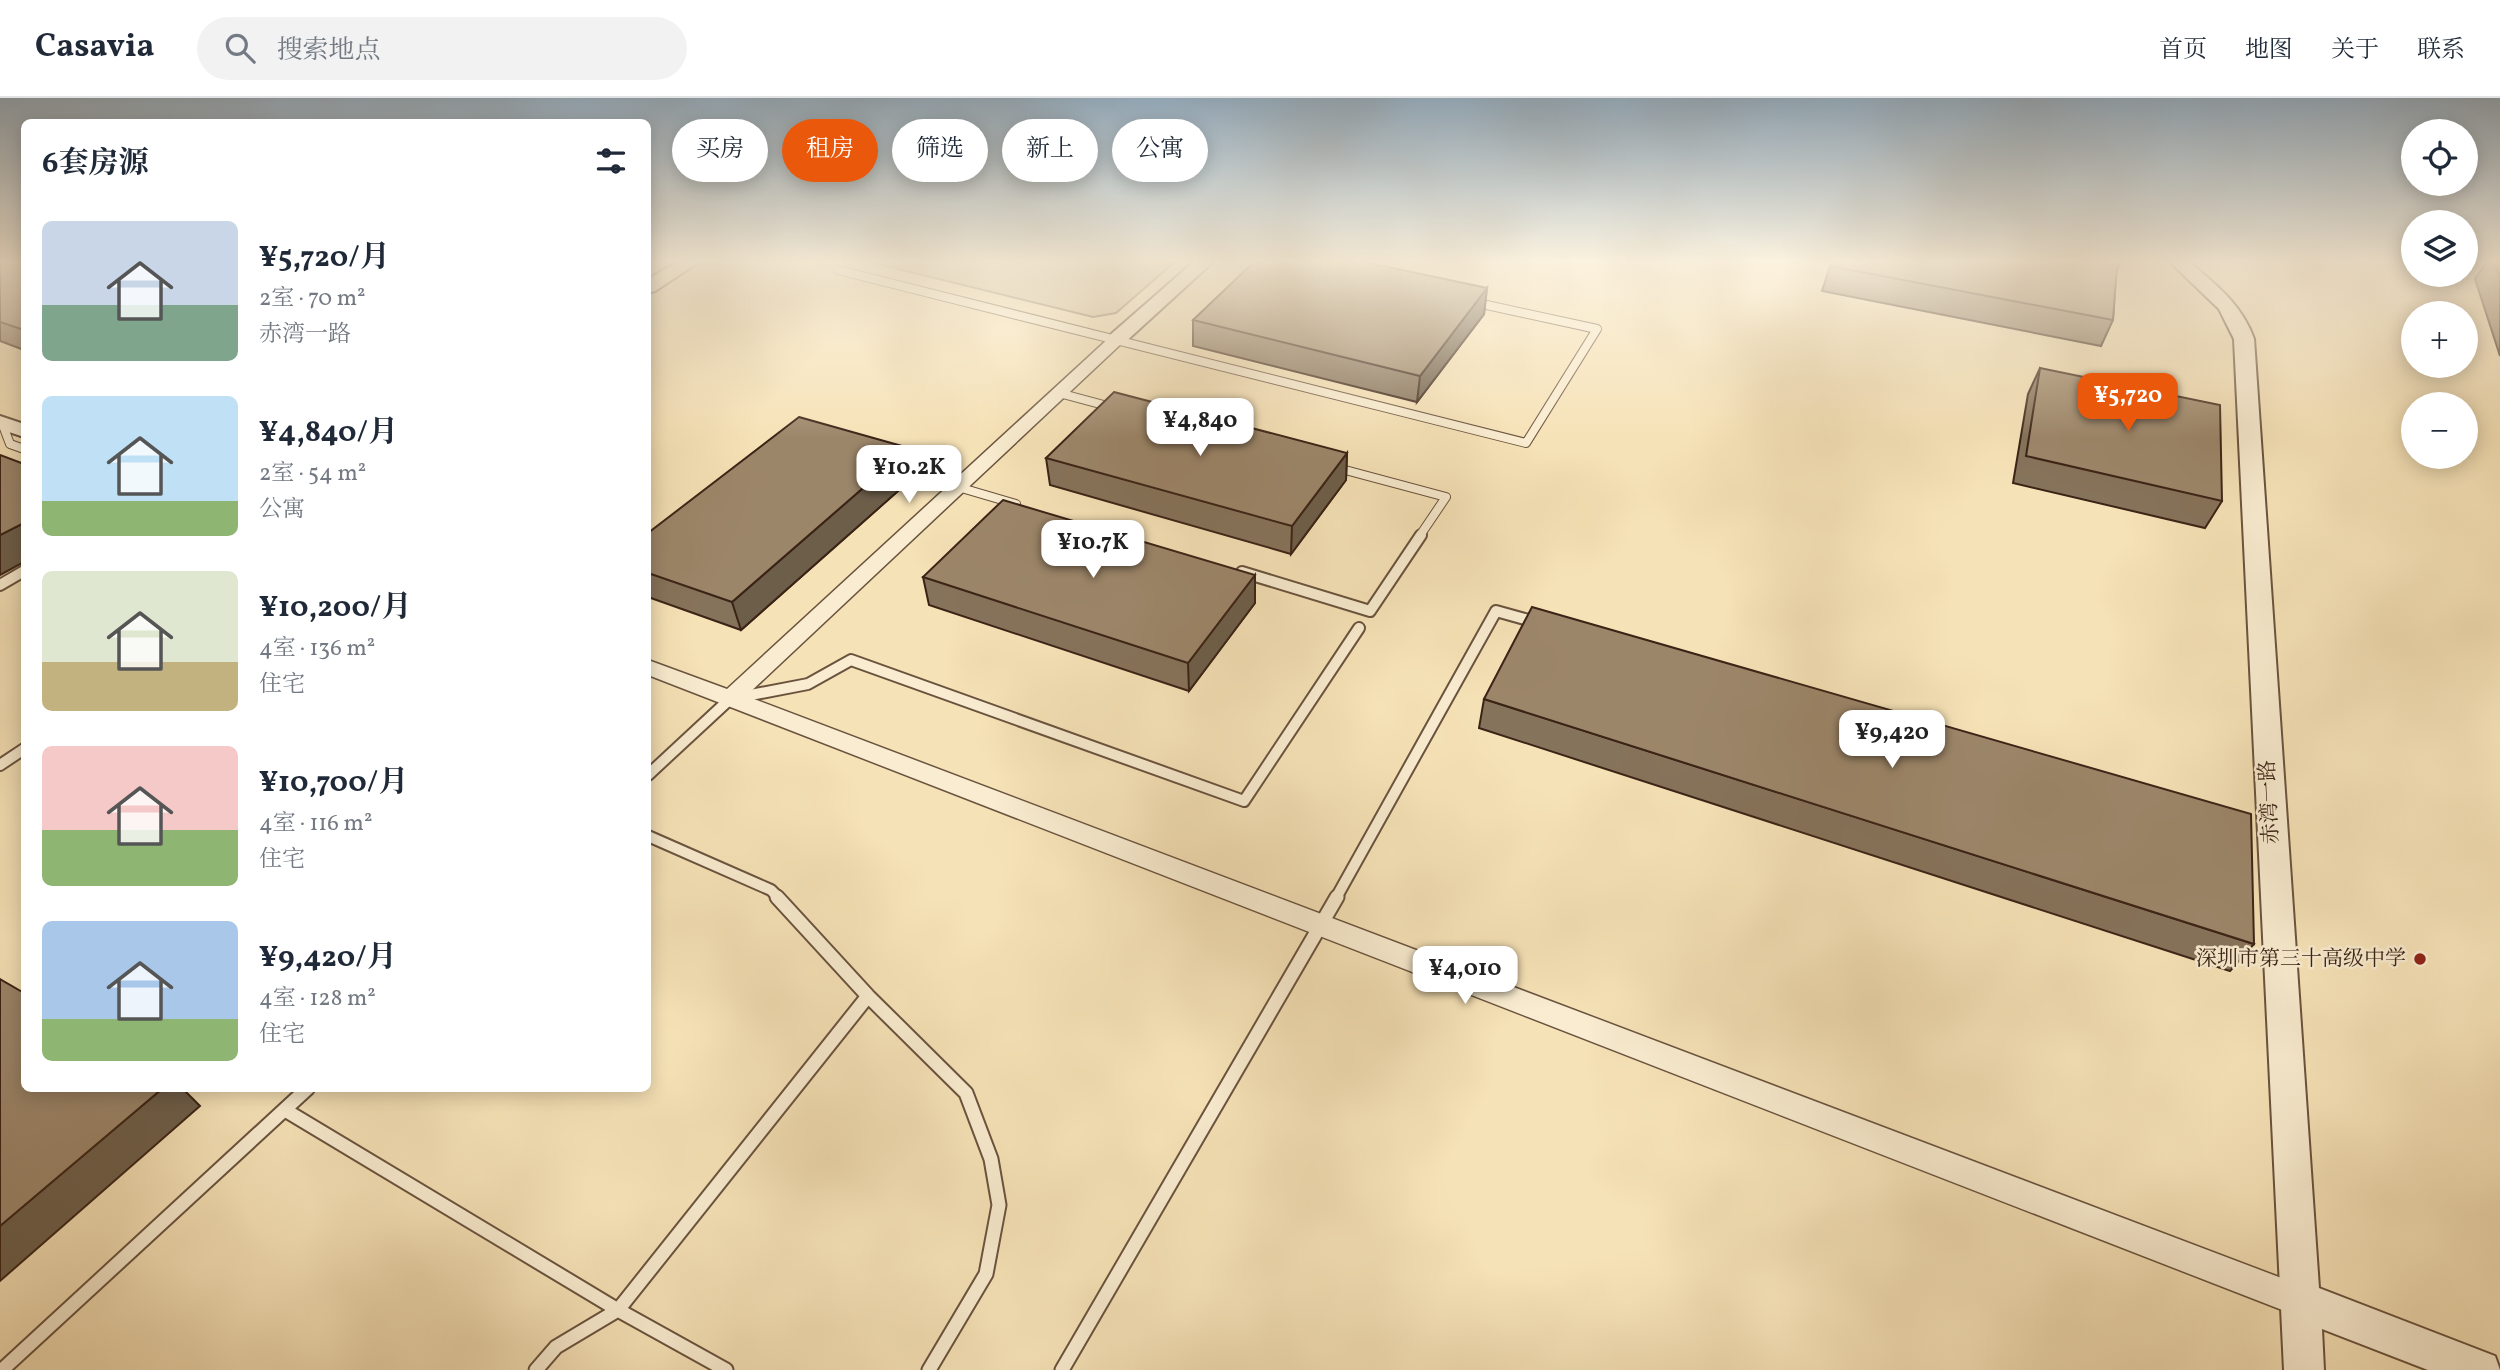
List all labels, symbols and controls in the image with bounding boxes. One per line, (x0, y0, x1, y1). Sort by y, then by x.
search box (197, 17, 687, 80)
text: Casavia (35, 25, 155, 71)
icon: search (221, 29, 259, 67)
text: 搜索地点 (277, 33, 381, 69)
text: 首页 (2159, 34, 2207, 68)
text: 地图 (2245, 34, 2293, 68)
text: 关于 (2331, 34, 2379, 68)
text: 联系 (2417, 34, 2465, 68)
chip: 买房 (672, 119, 768, 182)
chip: 租房 (782, 119, 878, 182)
chip: 筛选 (892, 119, 988, 182)
chip: 新上 (1002, 119, 1098, 182)
chip: 公寓 (1112, 119, 1208, 182)
map controls (2401, 119, 2478, 469)
button: locate (2401, 119, 2478, 196)
icon: filters (592, 142, 630, 180)
text: 6套房源 (42, 143, 148, 185)
button: layers (2401, 210, 2478, 287)
text: ¥5,720/月 (259, 237, 390, 279)
icon: home (98, 249, 182, 333)
text: 2室 · 70 m² (259, 283, 366, 315)
button: + (2401, 301, 2478, 378)
text: 赤湾一路 (259, 319, 351, 351)
pin: ¥5,720 (2071, 374, 2185, 433)
text: ¥5,720 (2094, 380, 2162, 412)
button: − (2401, 392, 2478, 469)
pin: ¥4,840 (1143, 398, 1257, 458)
text: ¥4,840 (1163, 405, 1237, 437)
text: ¥4,840/月 (259, 412, 398, 454)
icon: home (98, 424, 182, 508)
pin: ¥10.2K (852, 446, 966, 505)
text: ¥10.2K (872, 452, 946, 484)
text: 2室 · 54 m² (259, 458, 366, 490)
text: 公寓 (259, 494, 305, 526)
pin: ¥10.7K (1036, 520, 1150, 580)
text: ¥10.7K (1057, 527, 1129, 559)
text: ¥10,200/月 (259, 587, 411, 629)
icon: home (98, 599, 182, 683)
text: 4室 · 136 m² (259, 633, 375, 665)
text: 住宅 (259, 669, 305, 701)
pin: ¥9,420 (1835, 710, 1949, 770)
text: ¥9,420 (1855, 717, 1929, 749)
street label: 赤湾一路 (2253, 759, 2287, 845)
text: ¥10,700/月 (259, 762, 408, 804)
icon: home (98, 774, 182, 858)
text: 4室 · 116 m² (259, 808, 372, 840)
text: 住宅 (259, 844, 305, 876)
text: ¥9,420/月 (259, 937, 397, 979)
place label: 深圳市第三十高级中学 (2196, 945, 2406, 974)
pin: ¥4,010 (1408, 946, 1522, 1006)
icon: home (98, 949, 182, 1033)
marker: 深圳市第三十高级中学 (2412, 951, 2428, 967)
text: ¥4,010 (1429, 953, 1501, 985)
text: 4室 · 128 m² (259, 983, 376, 1015)
text: 住宅 (259, 1019, 305, 1051)

